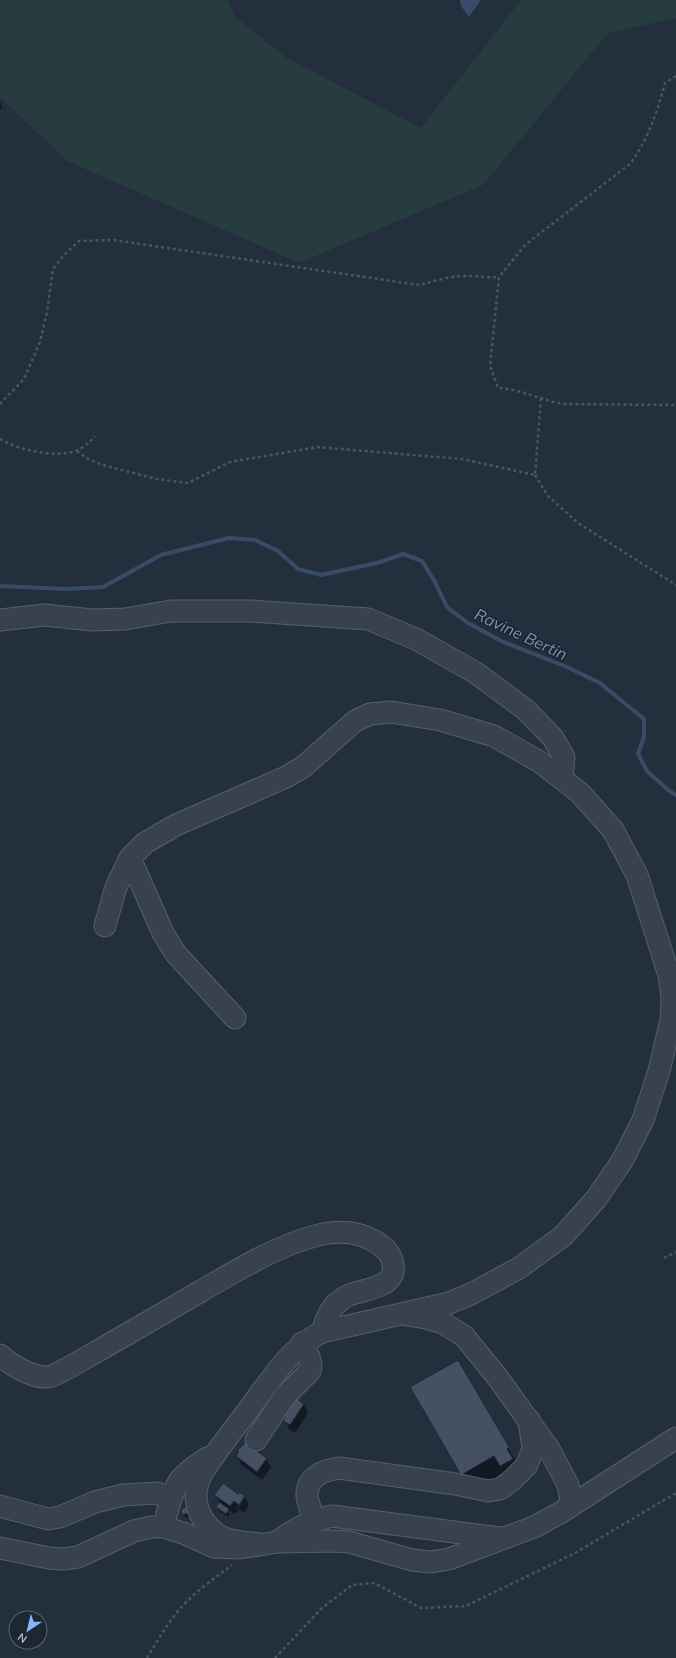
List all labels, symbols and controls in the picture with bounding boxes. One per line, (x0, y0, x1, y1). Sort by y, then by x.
water label: Ravine Bertin (472, 604, 570, 664)
north arrow (8, 1610, 48, 1650)
text: N (15, 1630, 30, 1646)

